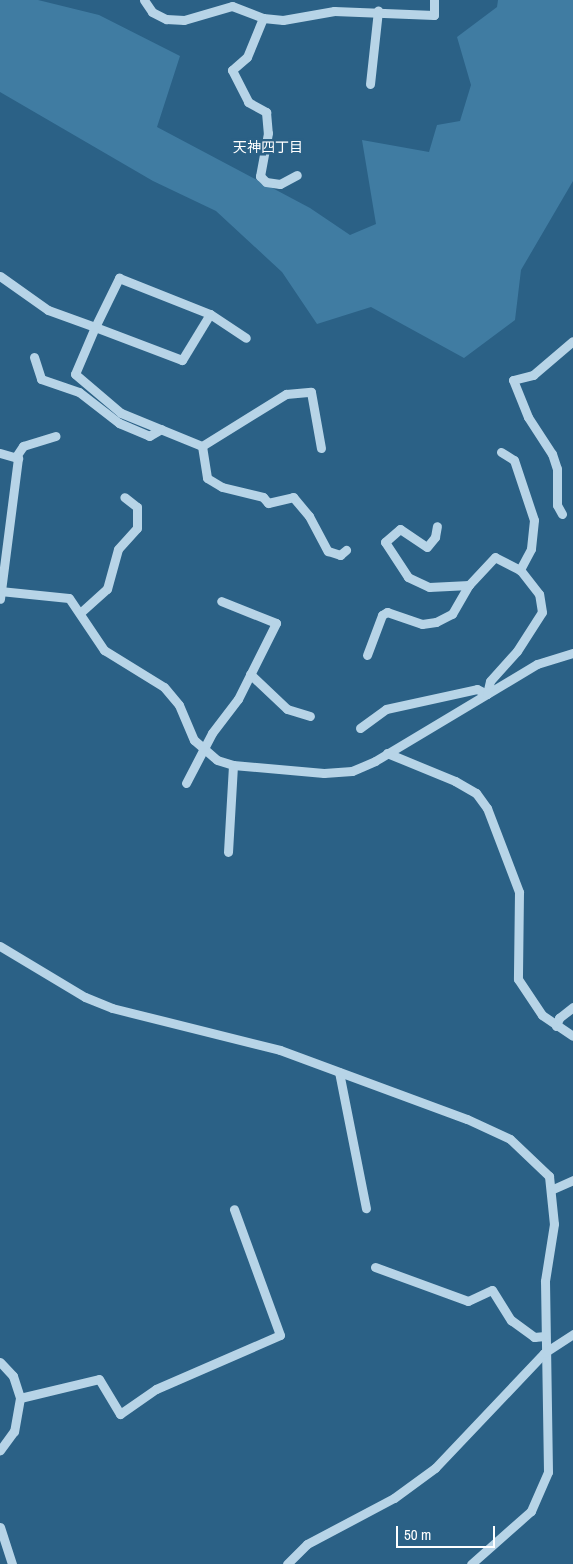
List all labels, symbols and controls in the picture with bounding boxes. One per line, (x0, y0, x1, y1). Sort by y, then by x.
district label: 天神四丁目 (233, 139, 303, 155)
scale bar (398, 1516, 497, 1548)
text: 50 m (404, 1524, 431, 1545)

